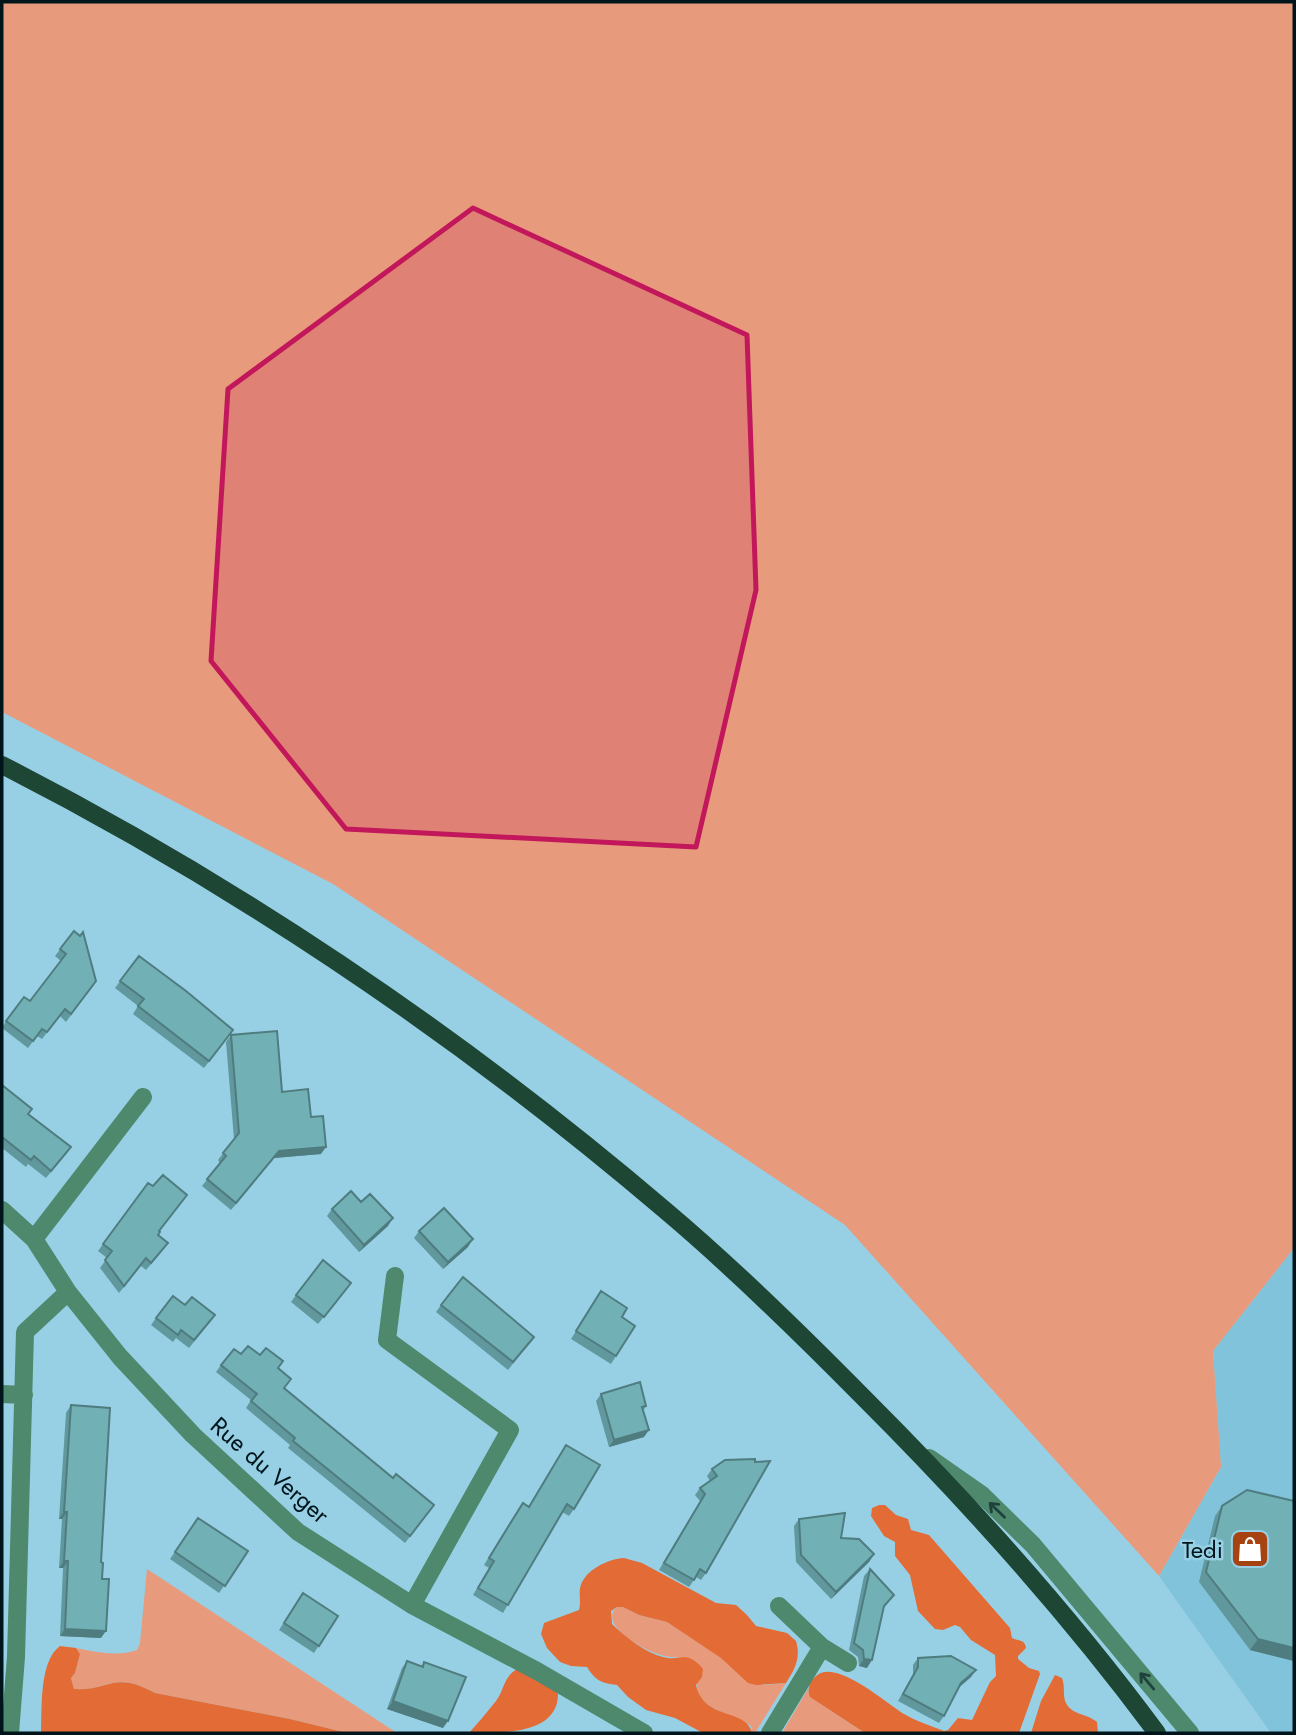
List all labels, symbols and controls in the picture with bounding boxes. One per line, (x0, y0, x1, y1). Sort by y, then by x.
street label: Rue du Verger (203, 1408, 338, 1532)
one-way arrow (988, 1501, 1005, 1518)
shop icon: Tedi (1229, 1528, 1271, 1570)
place label: Tedi (1182, 1532, 1223, 1567)
one-way arrow (1139, 1672, 1154, 1690)

